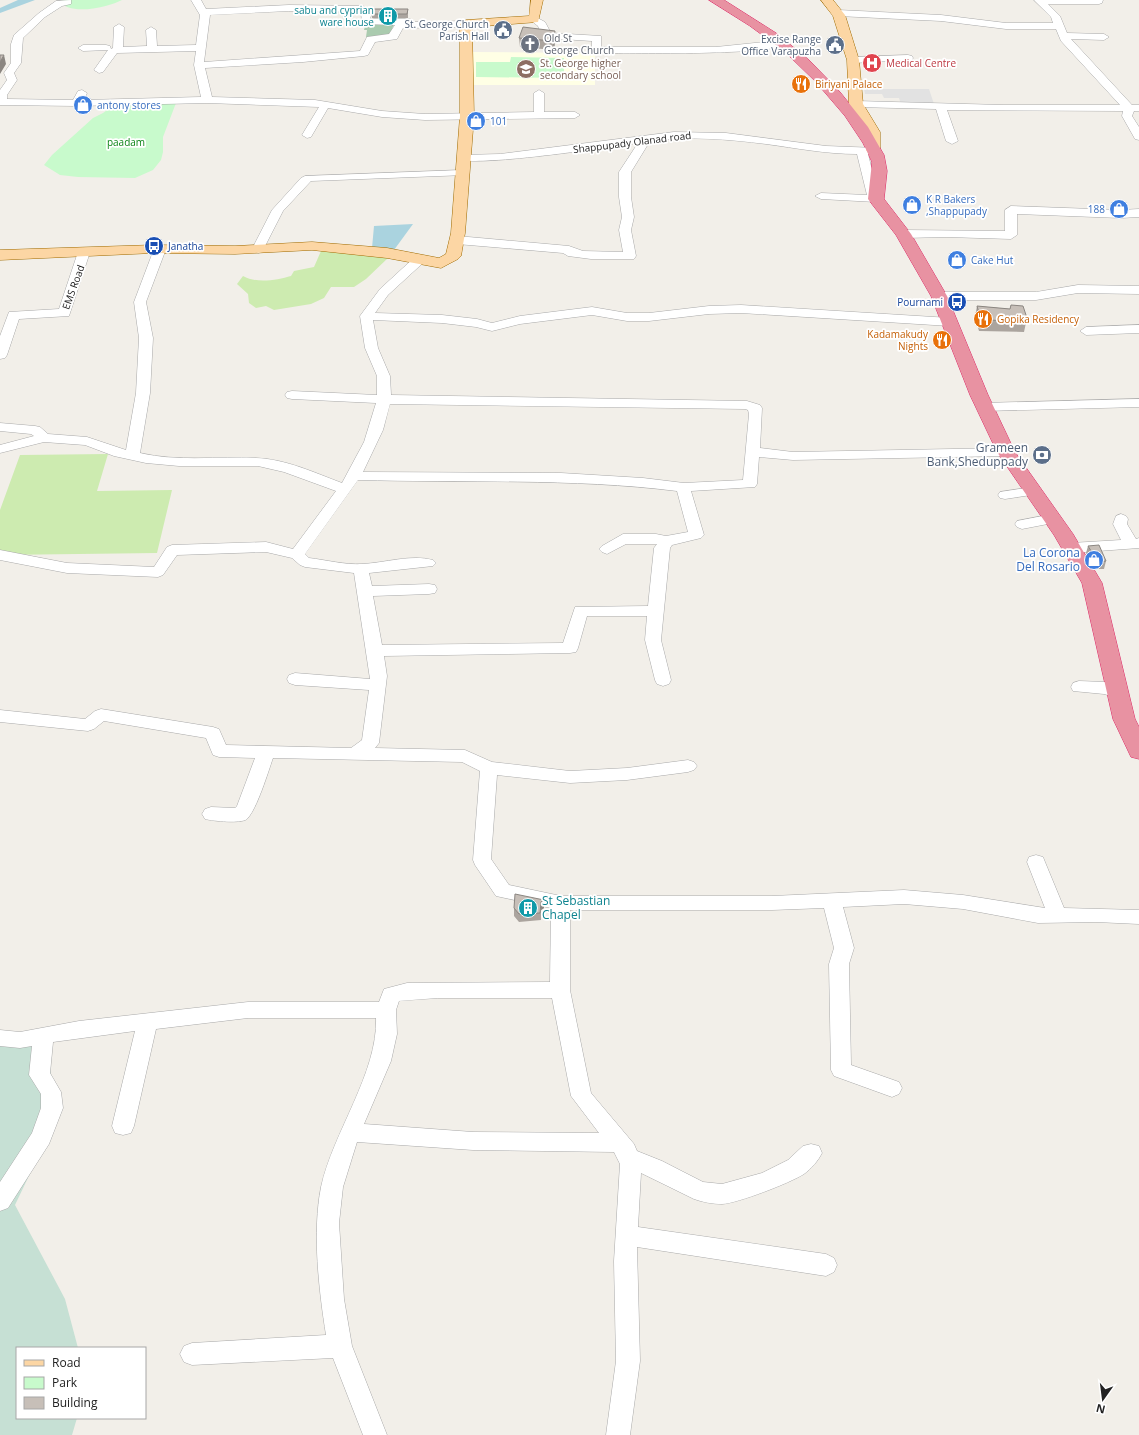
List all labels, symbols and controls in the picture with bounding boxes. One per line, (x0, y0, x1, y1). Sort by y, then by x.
place label: sabu and cyprian ware house (294, 3, 374, 29)
building icon: sabu and cyprian ware house (377, 5, 399, 27)
place label: St. George Church Parish Hall (405, 17, 489, 43)
public building icon: St. George Church Parish Hall (492, 19, 514, 41)
place label: Old St George Church (544, 31, 614, 57)
place label: Excise Range Office Varapuzha (741, 32, 821, 58)
church icon: Old St George Church (519, 33, 541, 55)
public building icon: Excise Range Office Varapuzha (824, 34, 846, 56)
hospital icon: Medical Centre (861, 52, 883, 74)
place label: St. George higher secondary school (540, 56, 621, 82)
place label: Medical Centre (886, 56, 956, 70)
school or university icon: St. George higher secondary school (515, 58, 537, 80)
restaurant icon: Biriyani Palace (790, 73, 812, 95)
place label: Biriyani Palace (815, 77, 883, 91)
shop icon: antony stores (72, 94, 94, 116)
place label: antony stores (97, 98, 161, 112)
shop icon: 101 (465, 110, 487, 132)
place label: 101 (490, 114, 507, 128)
street label: Shappupady Olanad road (572, 128, 692, 156)
park label: paadam (107, 135, 145, 149)
place label: K R Bakers ,Shappupady (926, 192, 988, 218)
shop icon: K R Bakers ,Shappupady (901, 194, 923, 216)
shop icon: 188 (1108, 198, 1130, 220)
place label: 188 (1088, 202, 1105, 216)
bus stop icon: Janatha (143, 235, 165, 257)
place label: Janatha (167, 239, 203, 253)
shop icon: Cake Hut (946, 249, 968, 271)
place label: Cake Hut (971, 253, 1014, 267)
street label: EMS Road (58, 263, 88, 311)
bus stop icon: Pournami (946, 291, 968, 313)
place label: Pournami (897, 295, 943, 309)
restaurant icon: Gopika Residency (972, 308, 994, 330)
place label: Gopika Residency (997, 312, 1080, 326)
place label: Kadamakudy Nights (867, 327, 929, 353)
restaurant icon: Kadamakudy Nights (931, 329, 953, 351)
place label: Grameen Bank,Sheduppady (927, 439, 1029, 470)
bank icon: Grameen Bank,Sheduppady (1031, 444, 1053, 466)
place label: La Corona Del Rosario (1016, 544, 1080, 575)
shop icon: La Corona Del Rosario (1083, 549, 1105, 571)
place label: St Sebastian Chapel (542, 892, 610, 923)
building icon: St Sebastian Chapel (517, 897, 539, 919)
legend (16, 1347, 146, 1419)
text: Road (52, 1354, 81, 1371)
text: Park (52, 1374, 78, 1391)
north arrow (1083, 1379, 1123, 1419)
text: Building (52, 1394, 98, 1411)
text: N (1094, 1401, 1107, 1418)

